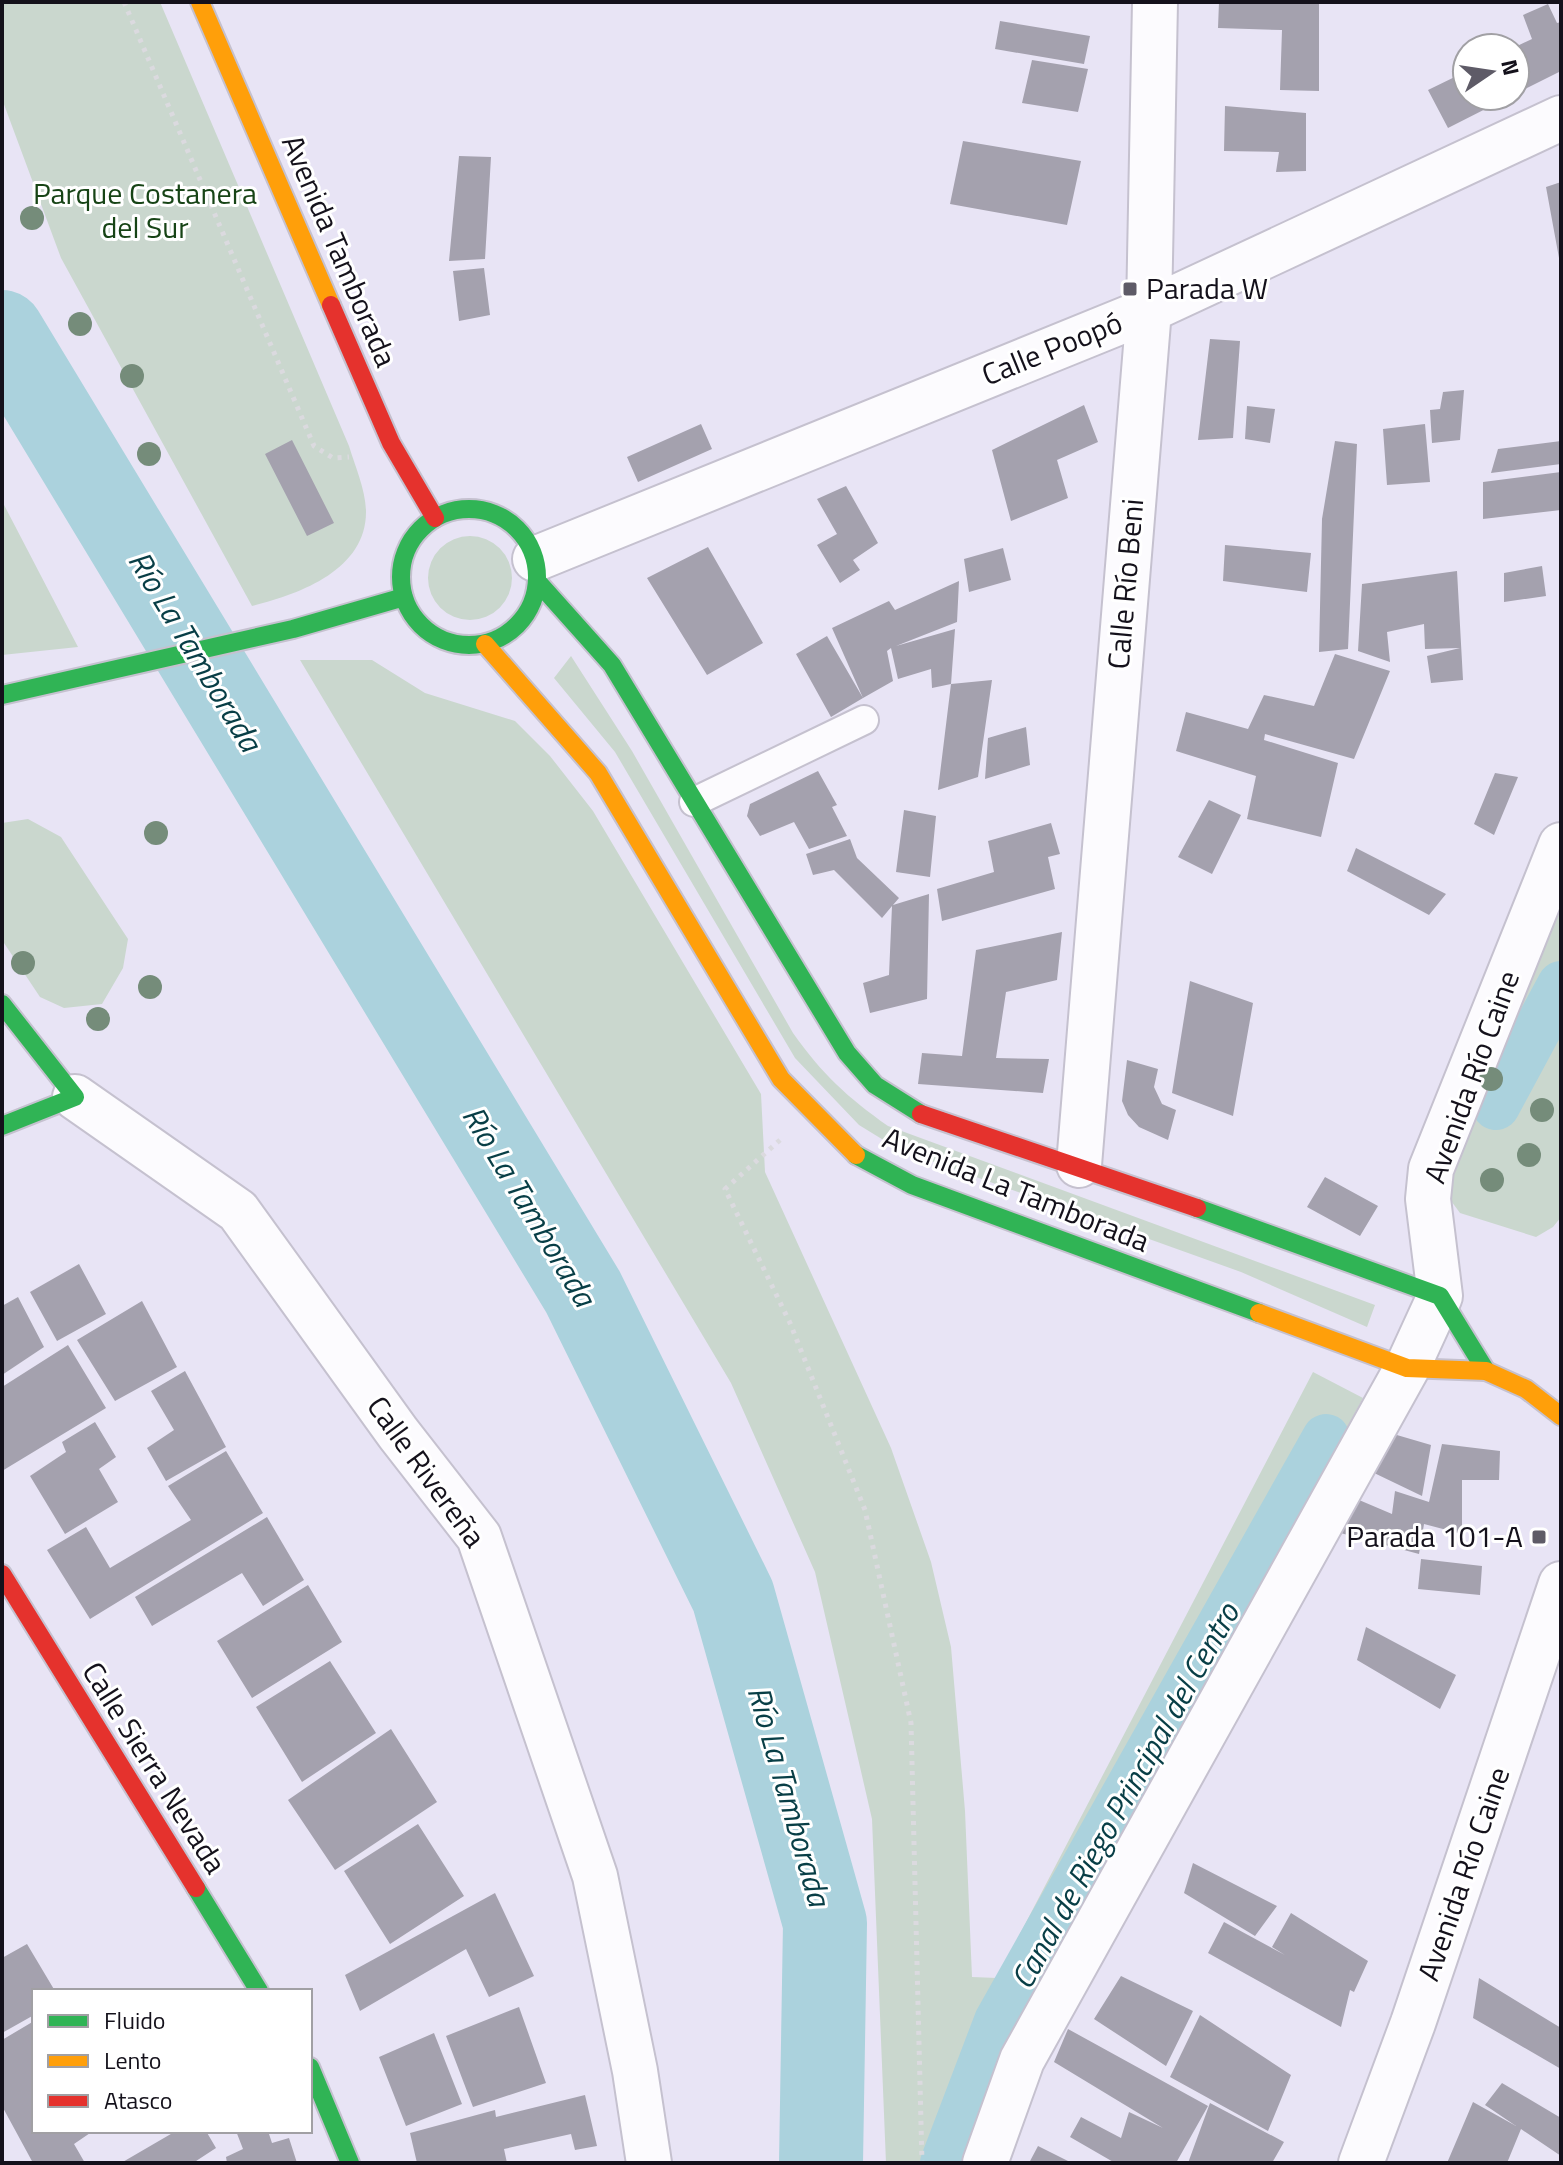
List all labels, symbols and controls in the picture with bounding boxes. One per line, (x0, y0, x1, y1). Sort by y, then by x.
north arrow (1451, 32, 1531, 112)
text: N (1492, 56, 1529, 79)
street label: Avenida Tamborada (270, 127, 410, 374)
park label: Parque Costanera del Sur (33, 170, 257, 250)
place label: Parada W (1146, 265, 1268, 311)
marker: Parada W (1121, 280, 1139, 298)
street label: Calle Poopó (974, 299, 1129, 397)
street label: Calle Río Beni (1095, 497, 1155, 671)
water label: Río La Tamborada (117, 541, 276, 762)
street label: Avenida Río Caine (1411, 964, 1531, 1190)
water label: Río La Tamborada (451, 1096, 610, 1317)
street label: Avenida La Tamborada (876, 1115, 1157, 1264)
street label: Calle Rivereña (356, 1386, 498, 1557)
place label: Parada 101-A (1346, 1513, 1523, 1559)
marker: Parada 101-A (1530, 1528, 1548, 1546)
water label: Canal de Riego Principal del Centro (998, 1593, 1251, 1997)
street label: Calle Sierra Nevada (71, 1652, 239, 1882)
water label: Río La Tamborada (736, 1680, 845, 1913)
street label: Avenida Río Caine (1405, 1761, 1521, 1987)
legend (32, 1989, 312, 2133)
text: Fluido (104, 2002, 166, 2038)
text: Lento (104, 2042, 161, 2078)
text: Atasco (104, 2082, 173, 2118)

